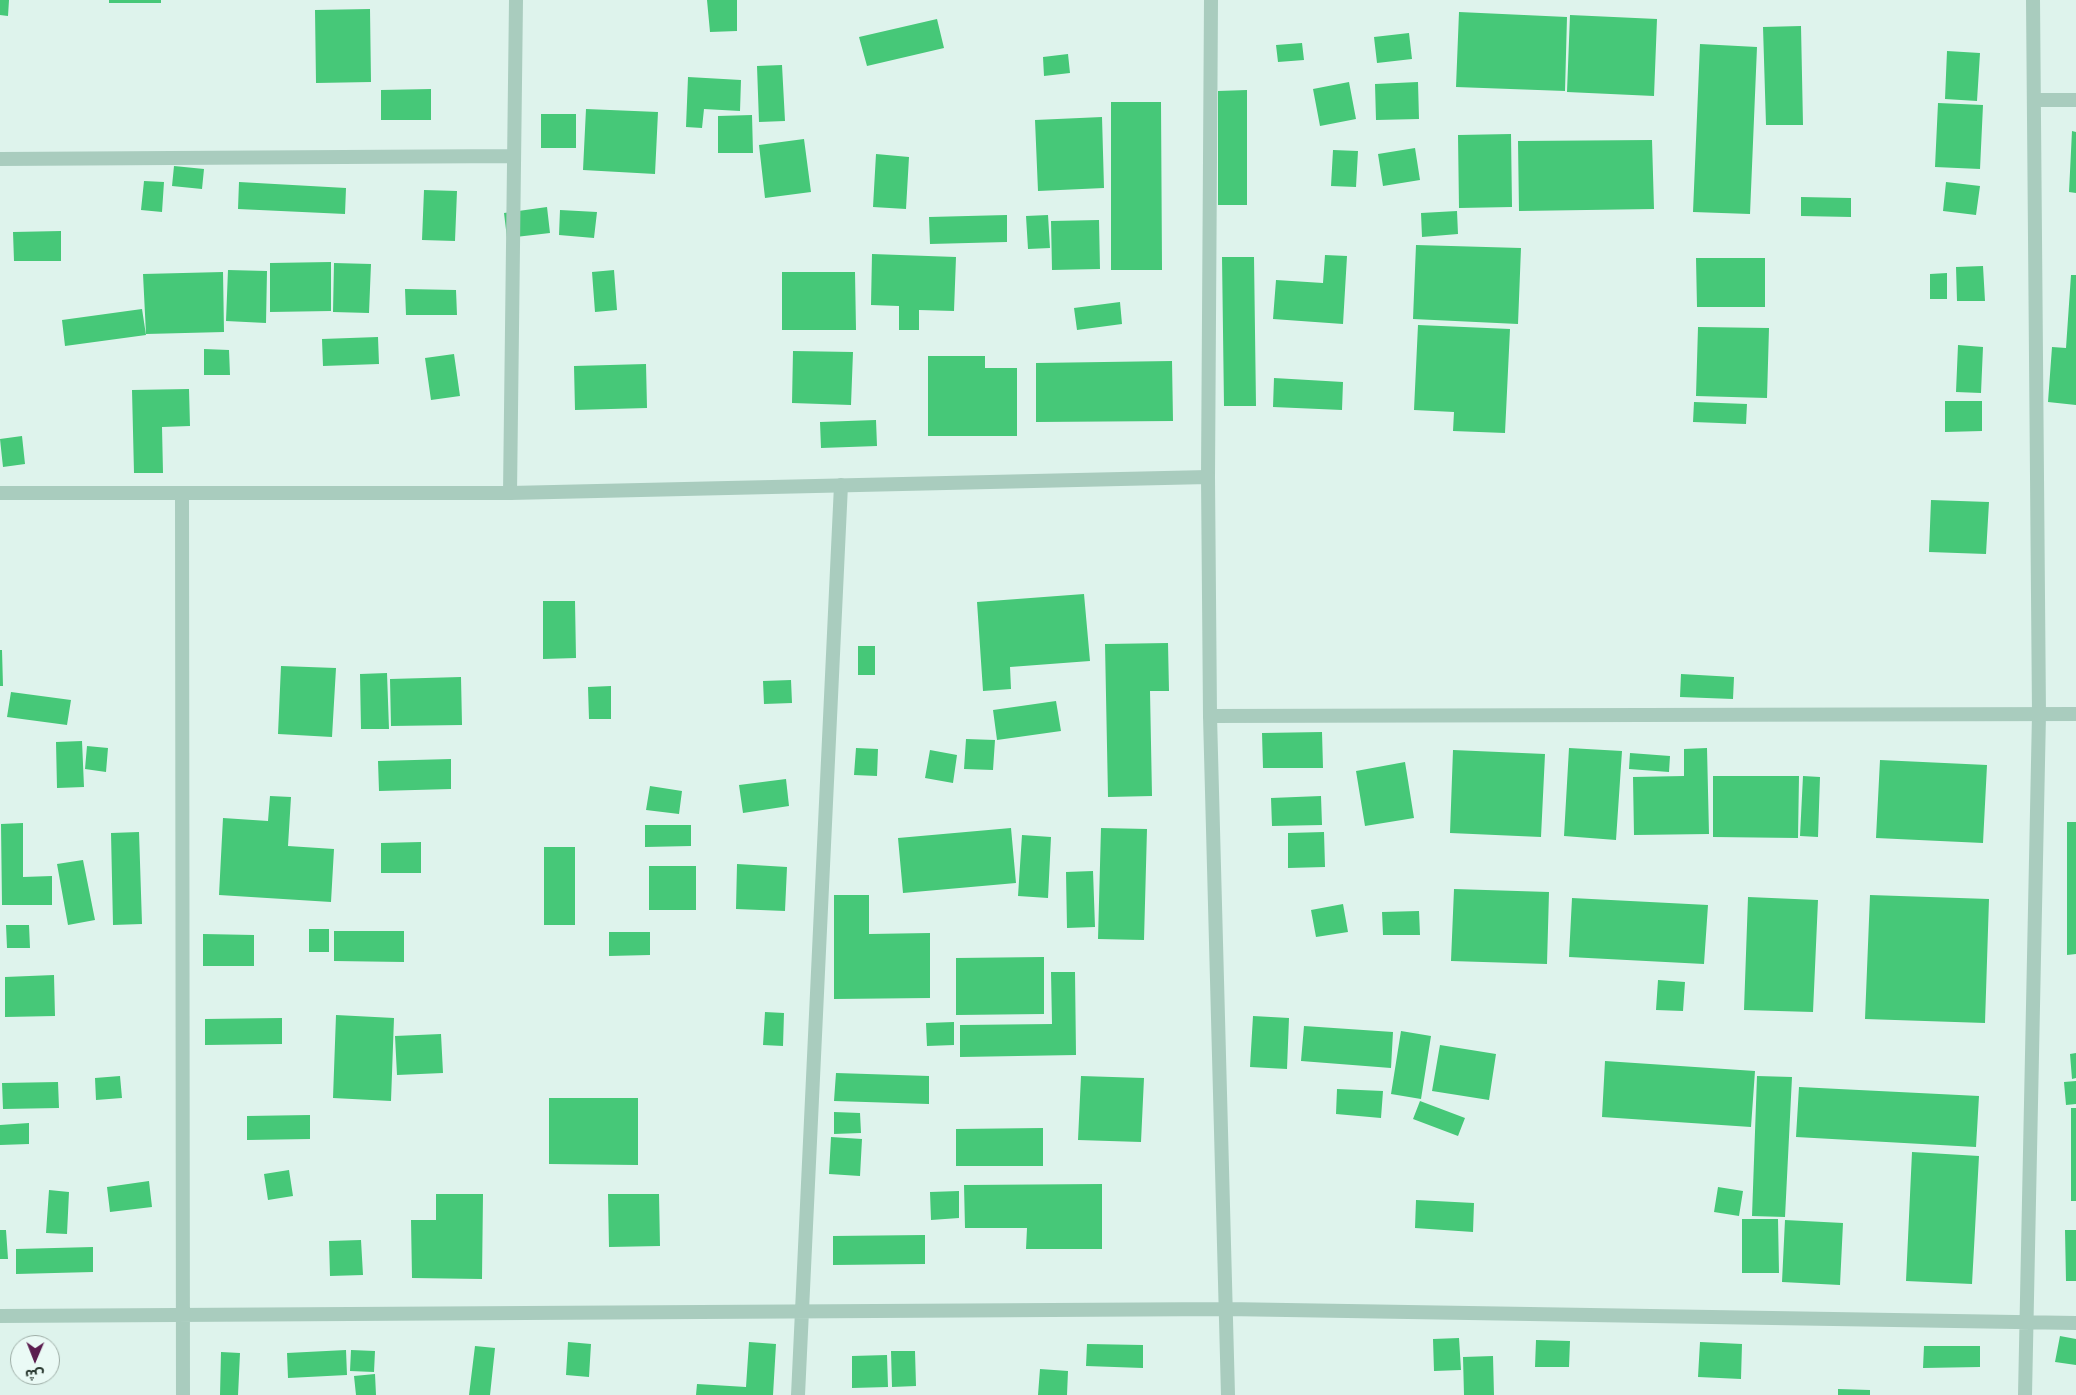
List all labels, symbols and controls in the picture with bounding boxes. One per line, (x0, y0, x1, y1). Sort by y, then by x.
north arrow (10, 1335, 60, 1385)
text: ش (25, 1366, 44, 1383)

